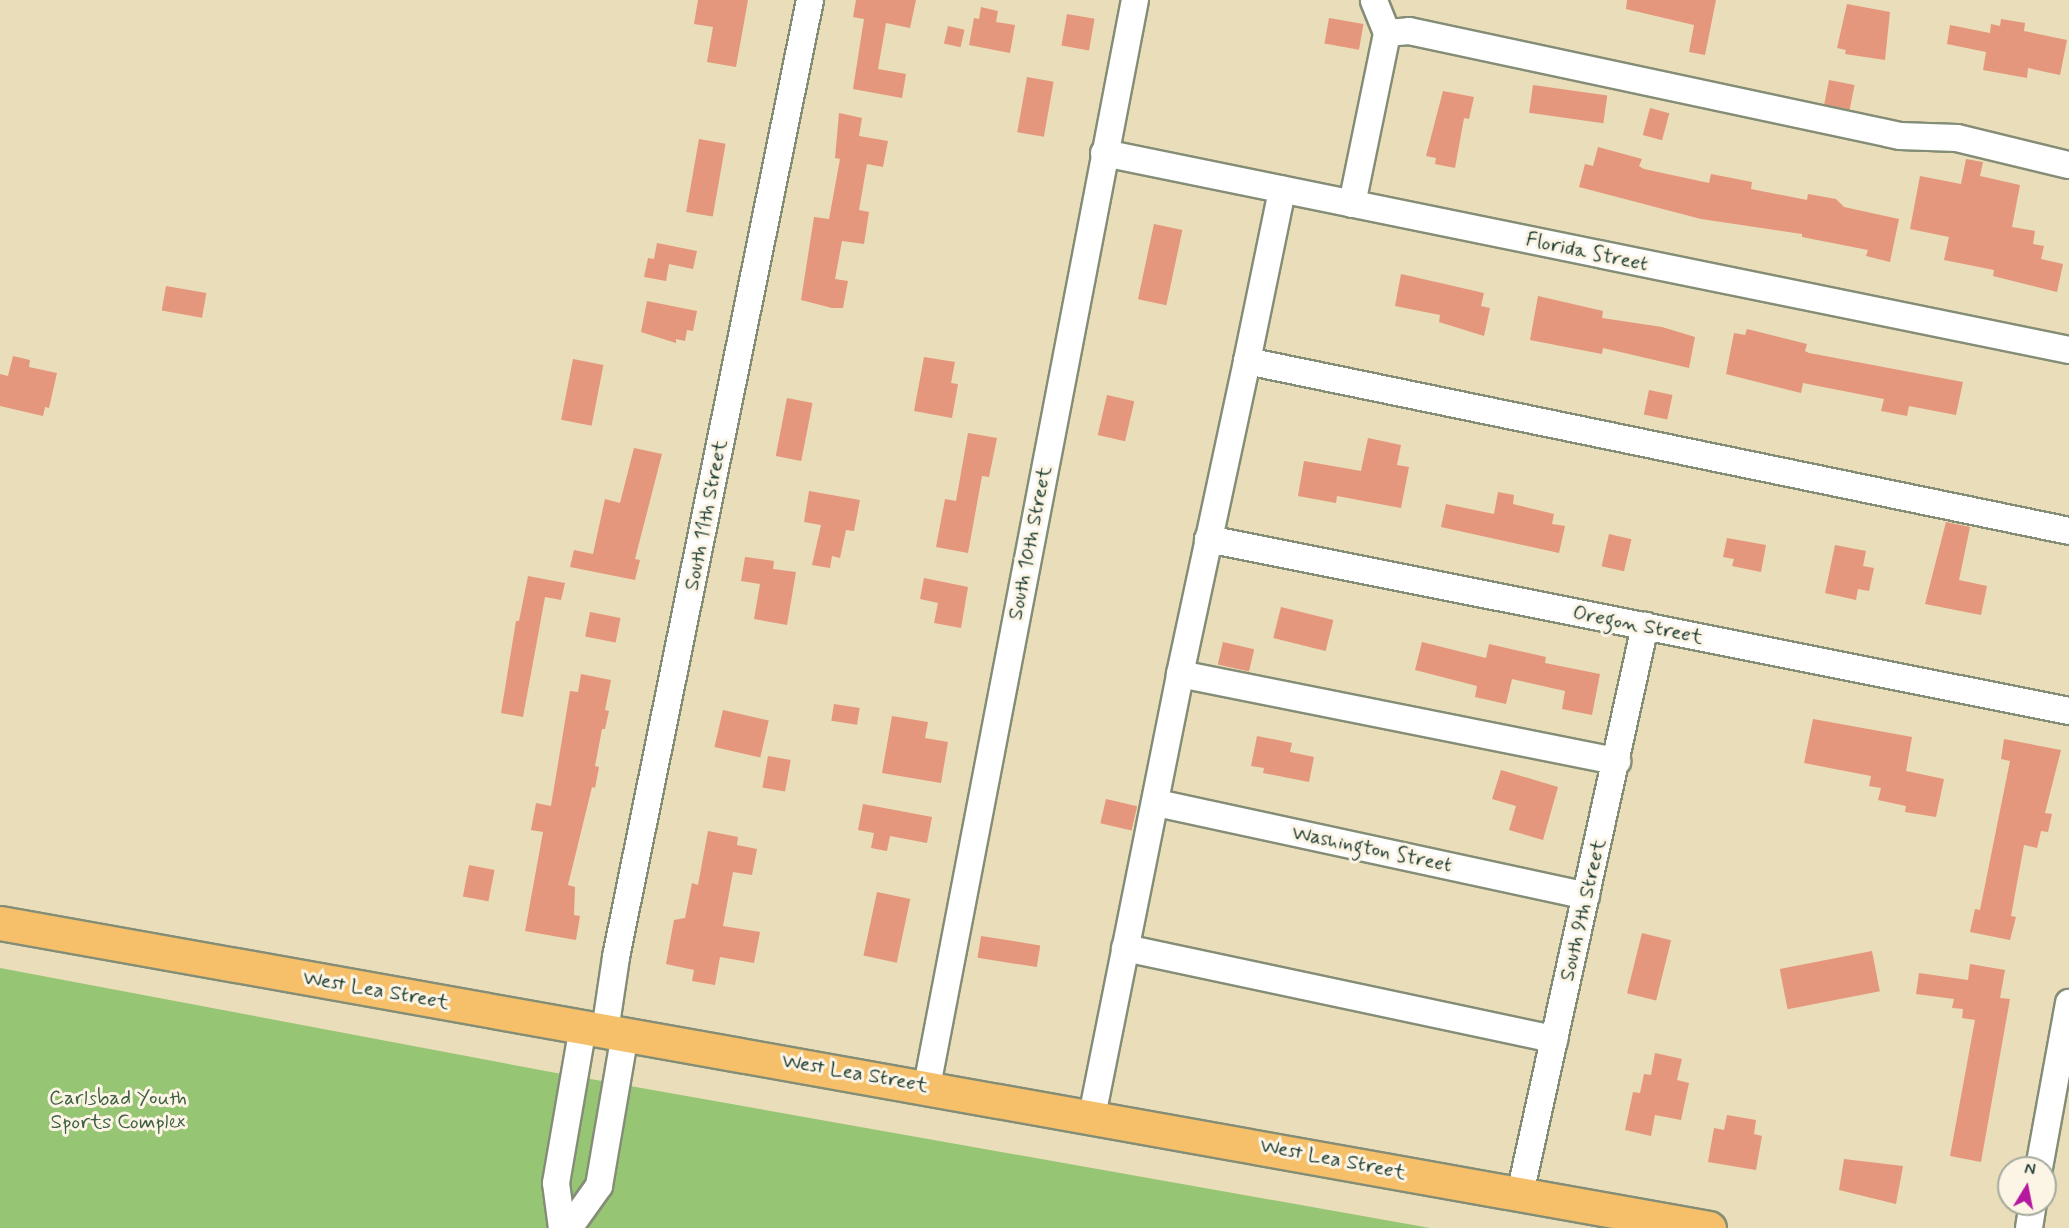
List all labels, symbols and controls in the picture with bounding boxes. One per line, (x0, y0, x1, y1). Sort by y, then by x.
street label: Florida Street (1522, 226, 1652, 278)
street label: South 11th Street (679, 437, 733, 593)
street label: South 10th Street (1003, 464, 1057, 622)
street label: Oregon Street (1571, 600, 1705, 650)
street label: Washington Street (1288, 819, 1456, 879)
street label: South 9th Street (1554, 836, 1612, 984)
street label: West Lea Street (301, 965, 451, 1015)
street label: West Lea Street (780, 1048, 930, 1098)
park label: Carlsbad Youth Sports Complex (48, 1085, 188, 1135)
street label: West Lea Street (1258, 1133, 1408, 1185)
north arrow (1997, 1156, 2057, 1216)
text: N (2023, 1158, 2037, 1181)

